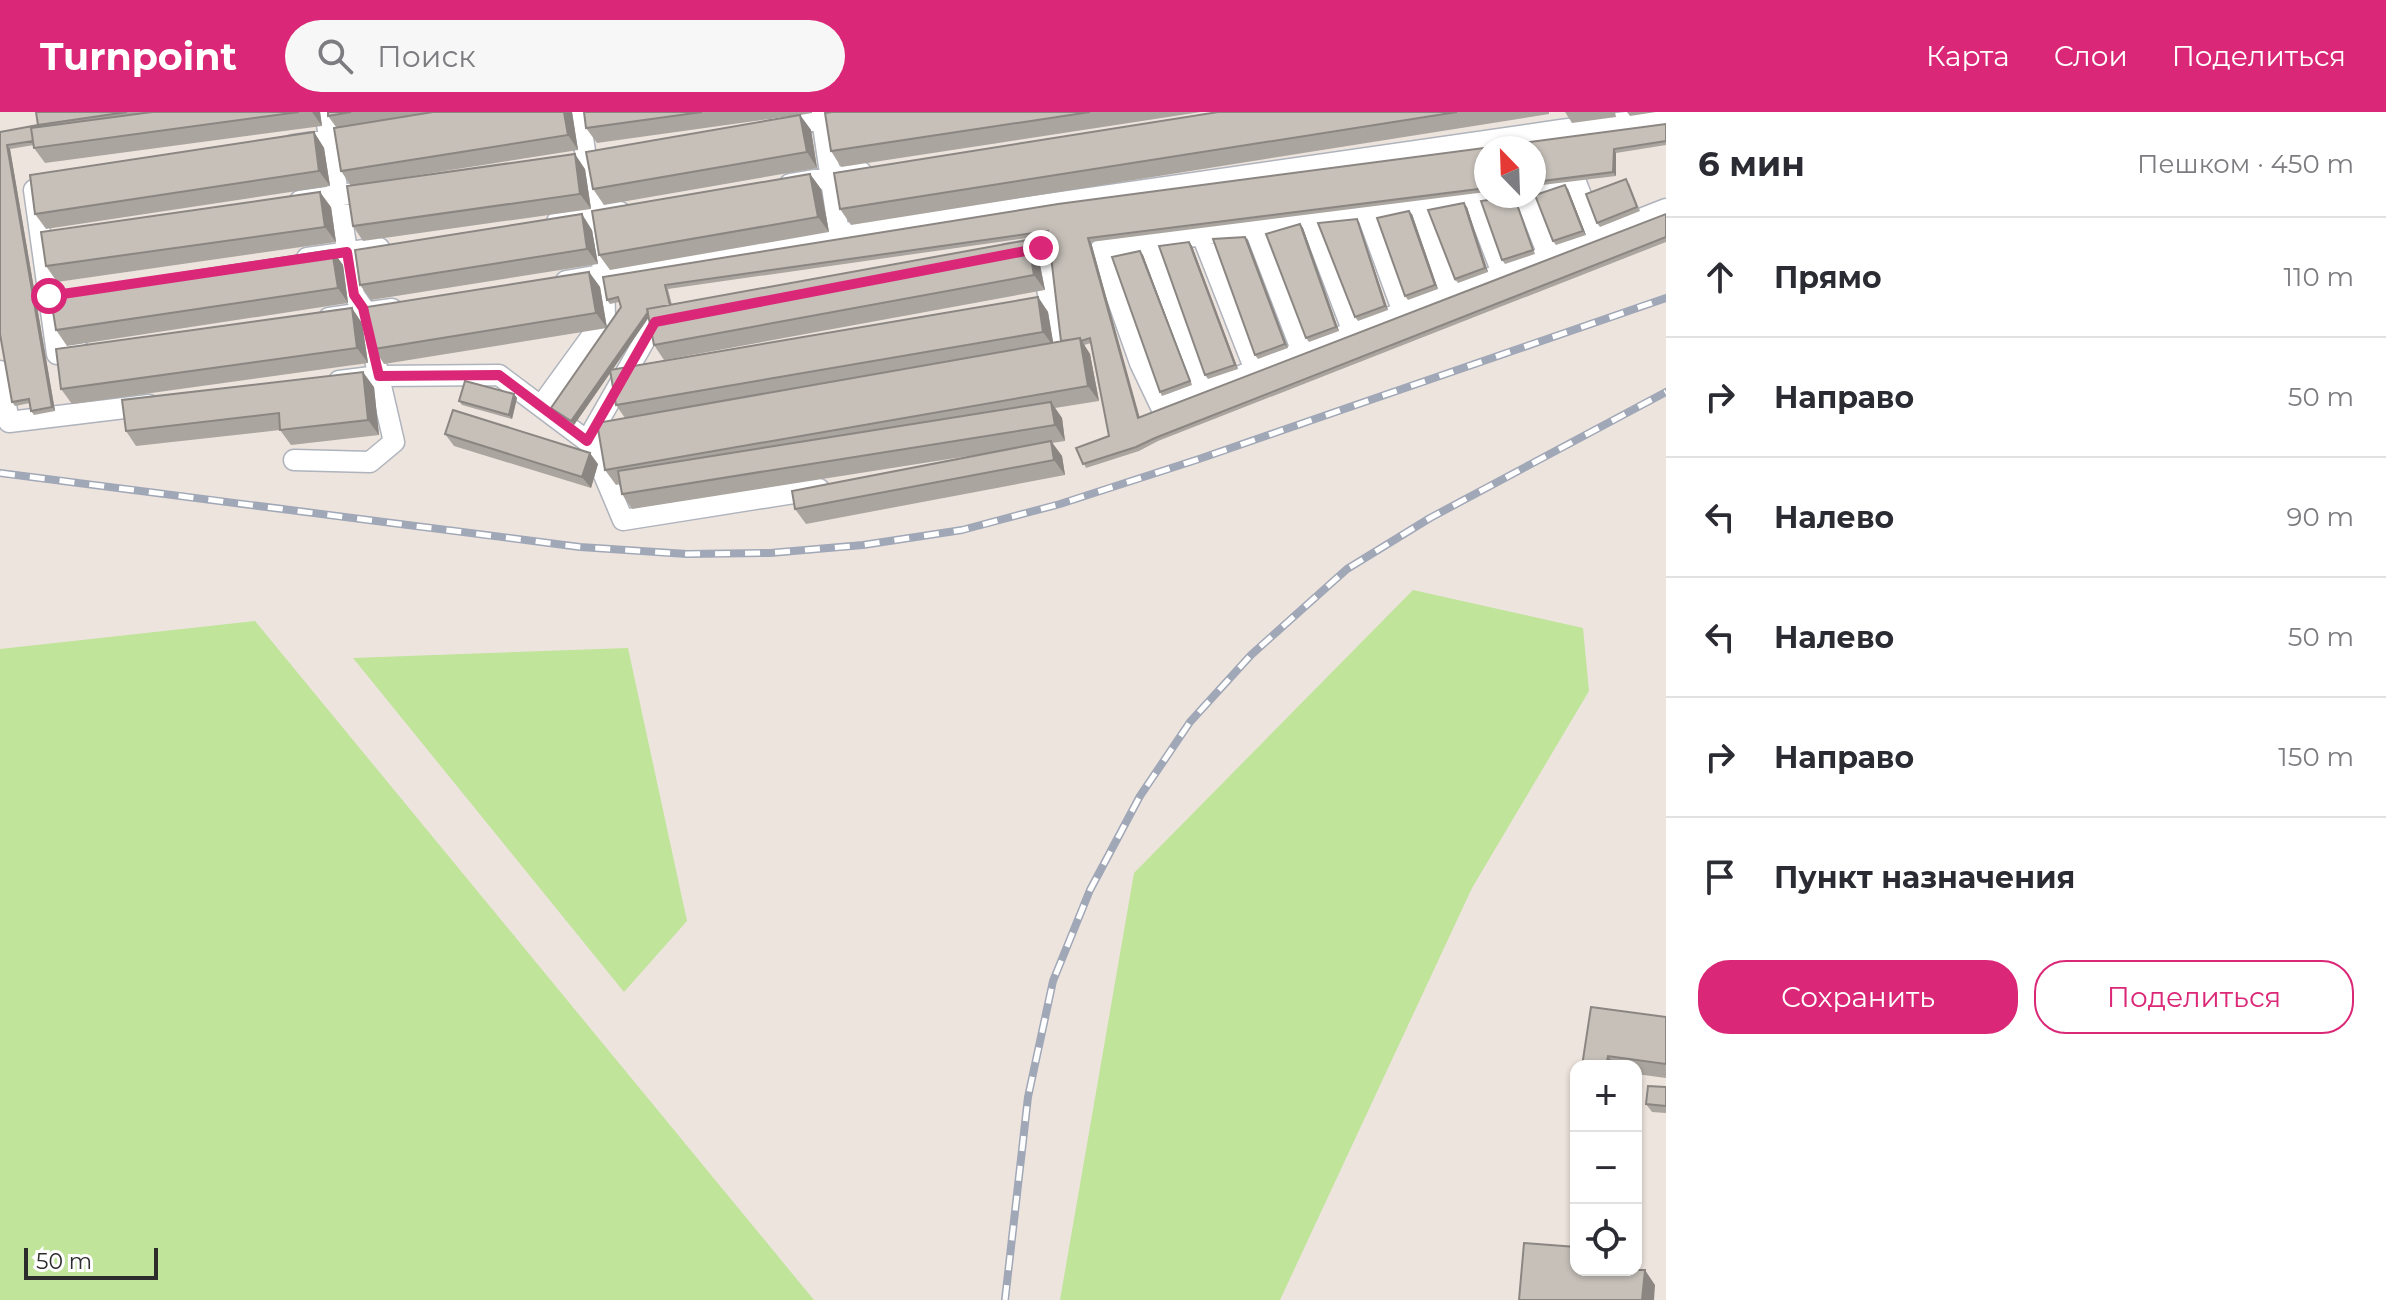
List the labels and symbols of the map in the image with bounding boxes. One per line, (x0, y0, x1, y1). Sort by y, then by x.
north arrow (1474, 136, 1546, 208)
route end (1023, 230, 1059, 266)
route start (31, 278, 67, 314)
scale bar (24, 1244, 158, 1280)

